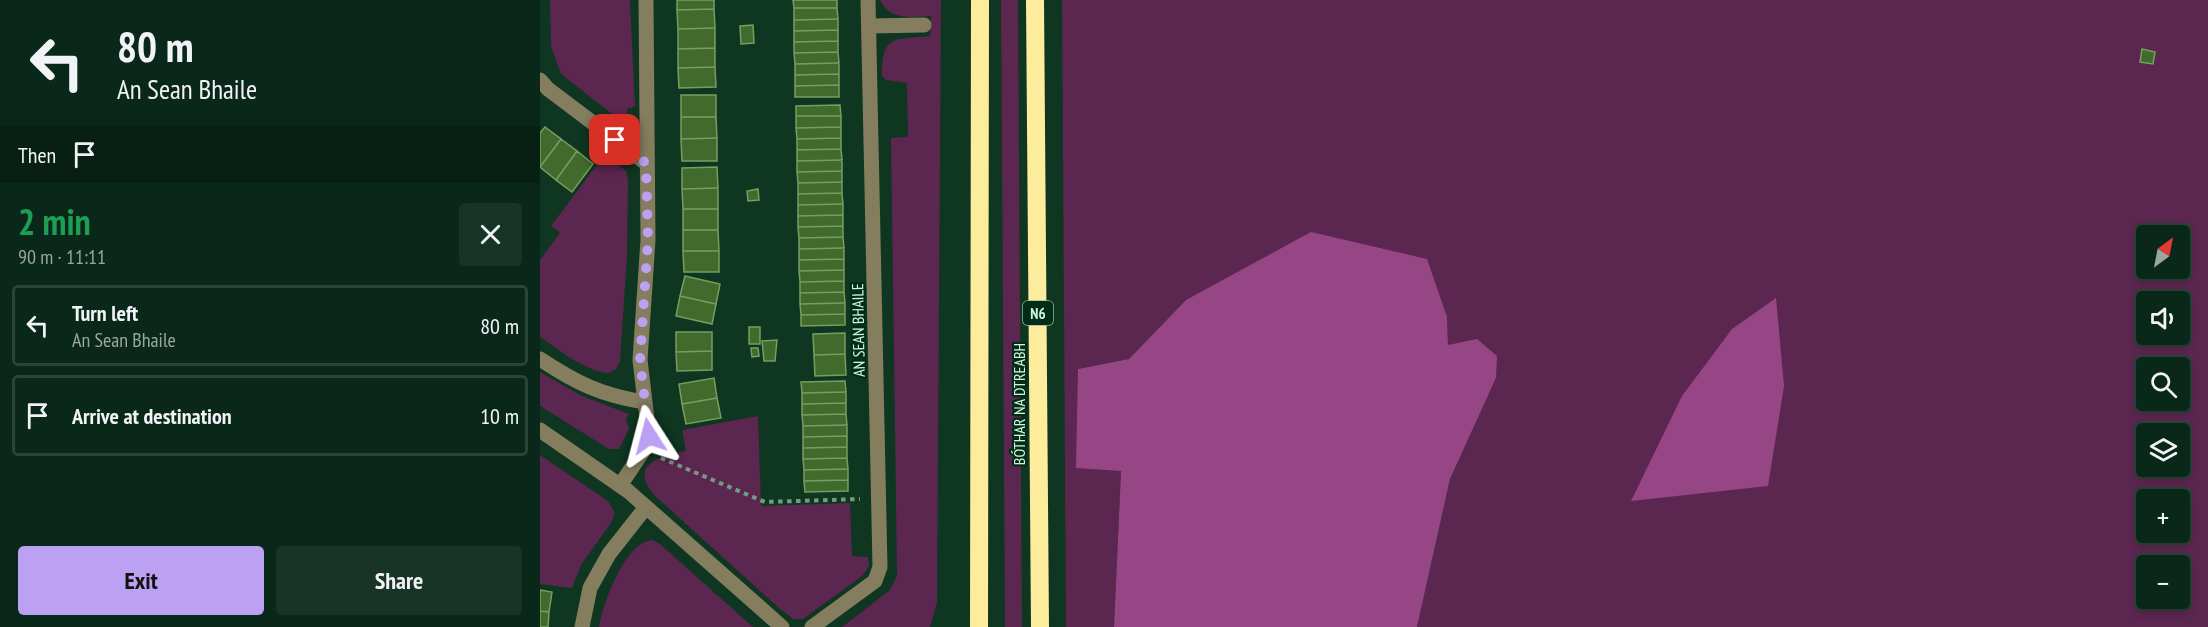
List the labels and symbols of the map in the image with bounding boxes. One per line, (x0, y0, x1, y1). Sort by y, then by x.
pin (589, 114, 640, 165)
north arrow (2136, 225, 2190, 279)
street label: AN SEAN BHAILE (847, 283, 869, 377)
road number: N6 (1023, 301, 1053, 325)
street label: BÓTHAR NA DTREABH (1009, 343, 1029, 465)
position arrow (617, 404, 681, 468)

